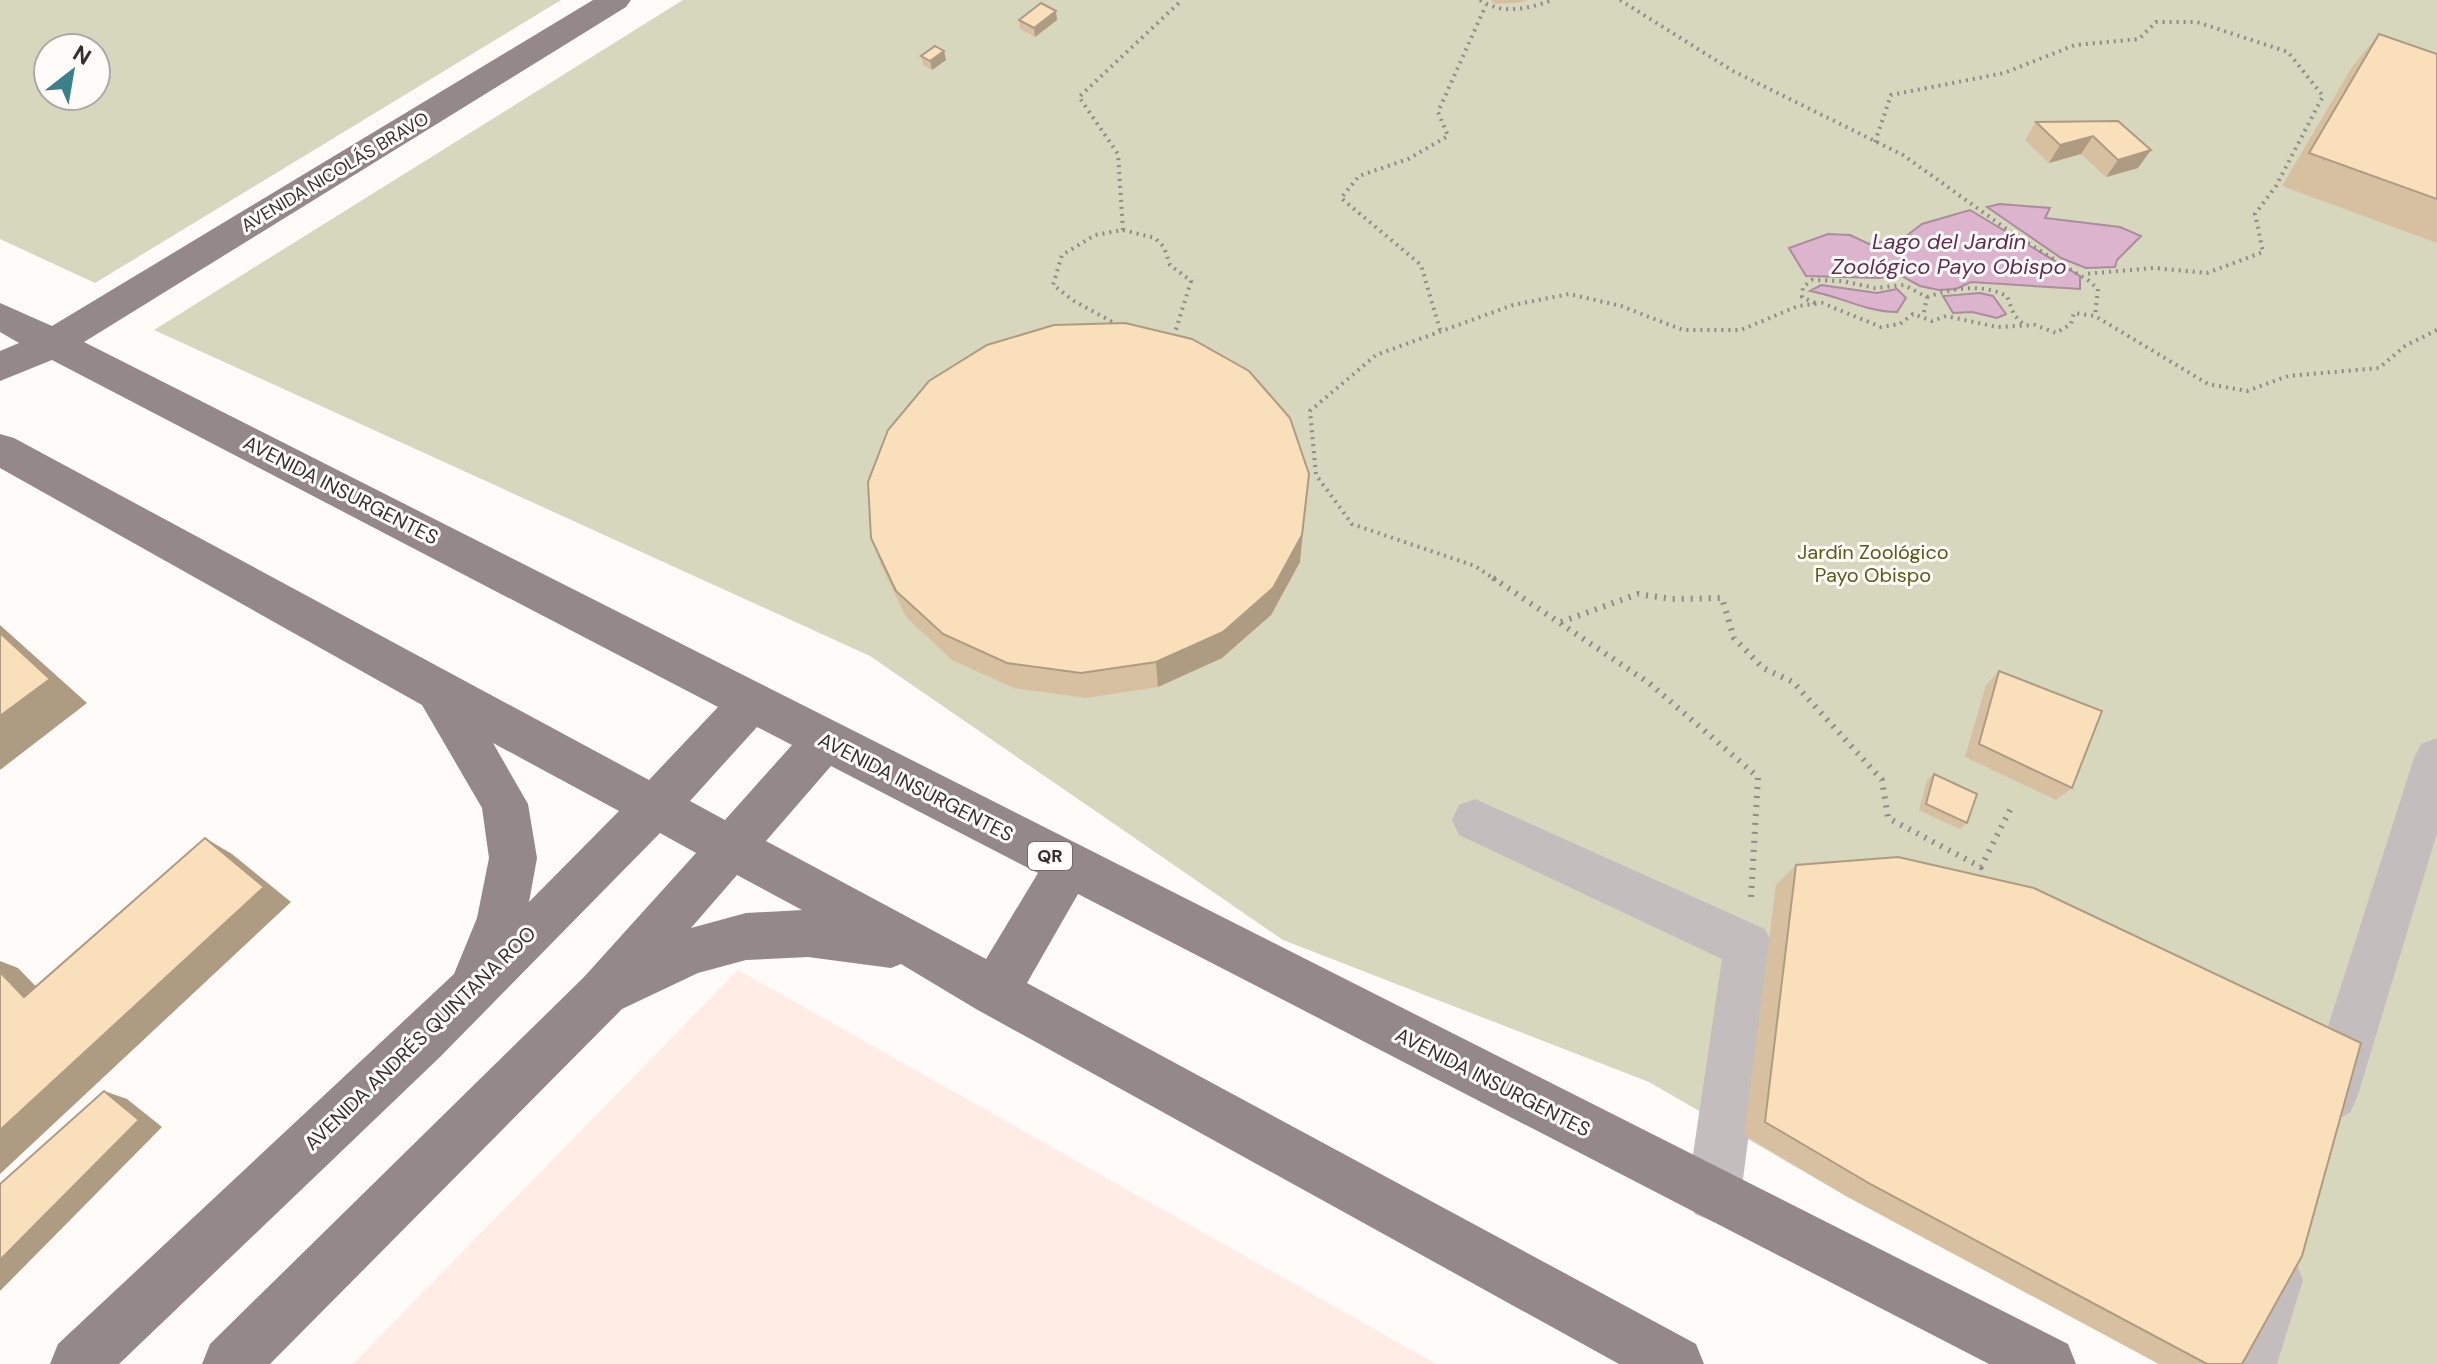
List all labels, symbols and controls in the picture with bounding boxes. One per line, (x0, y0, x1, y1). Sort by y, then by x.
north arrow (32, 32, 112, 112)
text: N (68, 39, 96, 72)
street label: AVENIDA NICOLÁS BRAVO (237, 106, 433, 238)
water label: Lago del Jardín Zoológico Payo Obispo (1832, 227, 2067, 281)
street label: AVENIDA INSURGENTES (239, 430, 443, 550)
park label: Jardín Zoológico Payo Obispo (1797, 539, 1949, 588)
street label: AVENIDA INSURGENTES (814, 727, 1018, 847)
road number: QR (1028, 842, 1072, 870)
street label: AVENIDA ANDRÉS QUINTANA ROO (299, 920, 541, 1156)
street label: AVENIDA INSURGENTES (1391, 1022, 1595, 1142)

